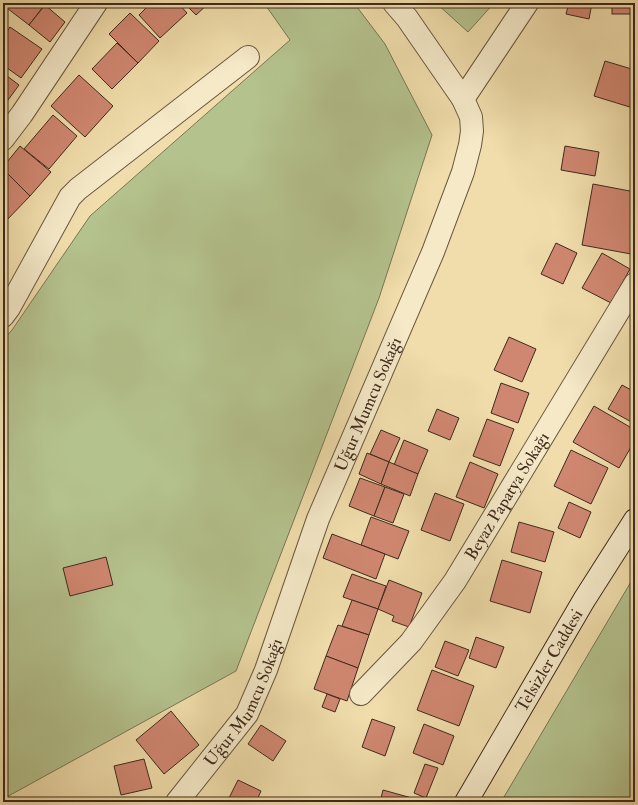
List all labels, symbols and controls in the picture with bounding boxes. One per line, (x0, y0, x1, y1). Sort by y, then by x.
street label: Uğur Mumcu Sokağı (329, 333, 406, 475)
street label: Beyaz Papatya Sokağı (460, 428, 554, 563)
street label: Telsizler Caddesi (511, 605, 587, 716)
street label: Uğur Mumcu Sokağı (199, 635, 287, 770)

